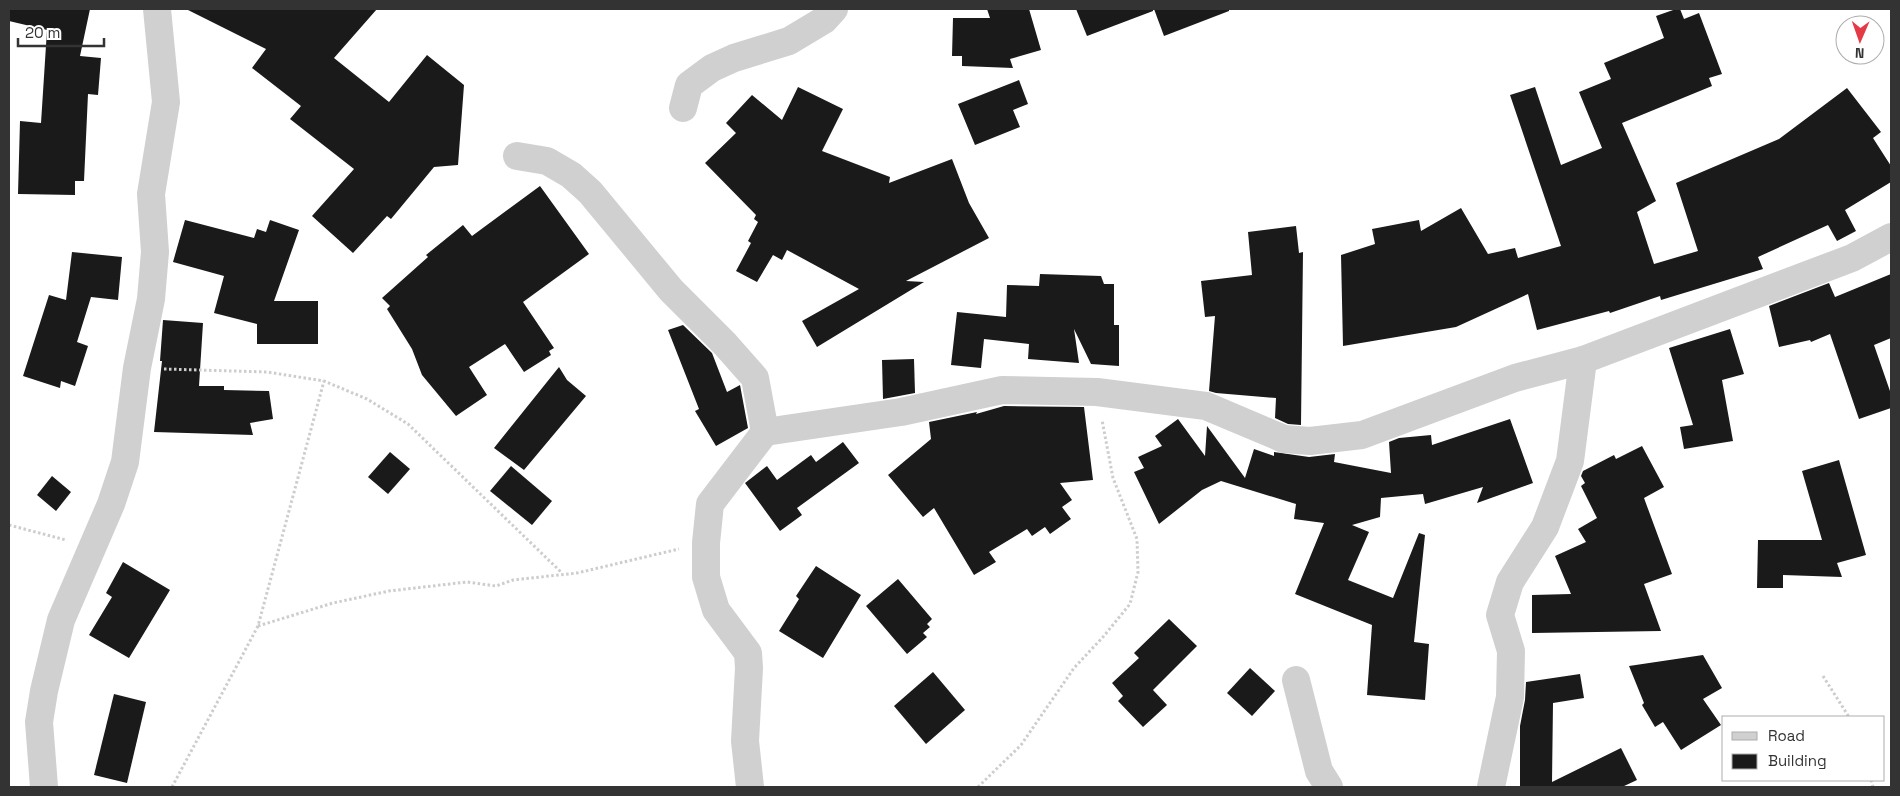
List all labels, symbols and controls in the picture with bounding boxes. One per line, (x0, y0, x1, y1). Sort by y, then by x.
scale bar (18, 15, 104, 47)
north arrow (1835, 15, 1885, 65)
text: 20 m (25, 23, 60, 42)
text: N (1855, 44, 1865, 62)
legend (1722, 716, 1885, 781)
text: Road (1768, 726, 1805, 745)
text: Building (1768, 751, 1827, 770)

